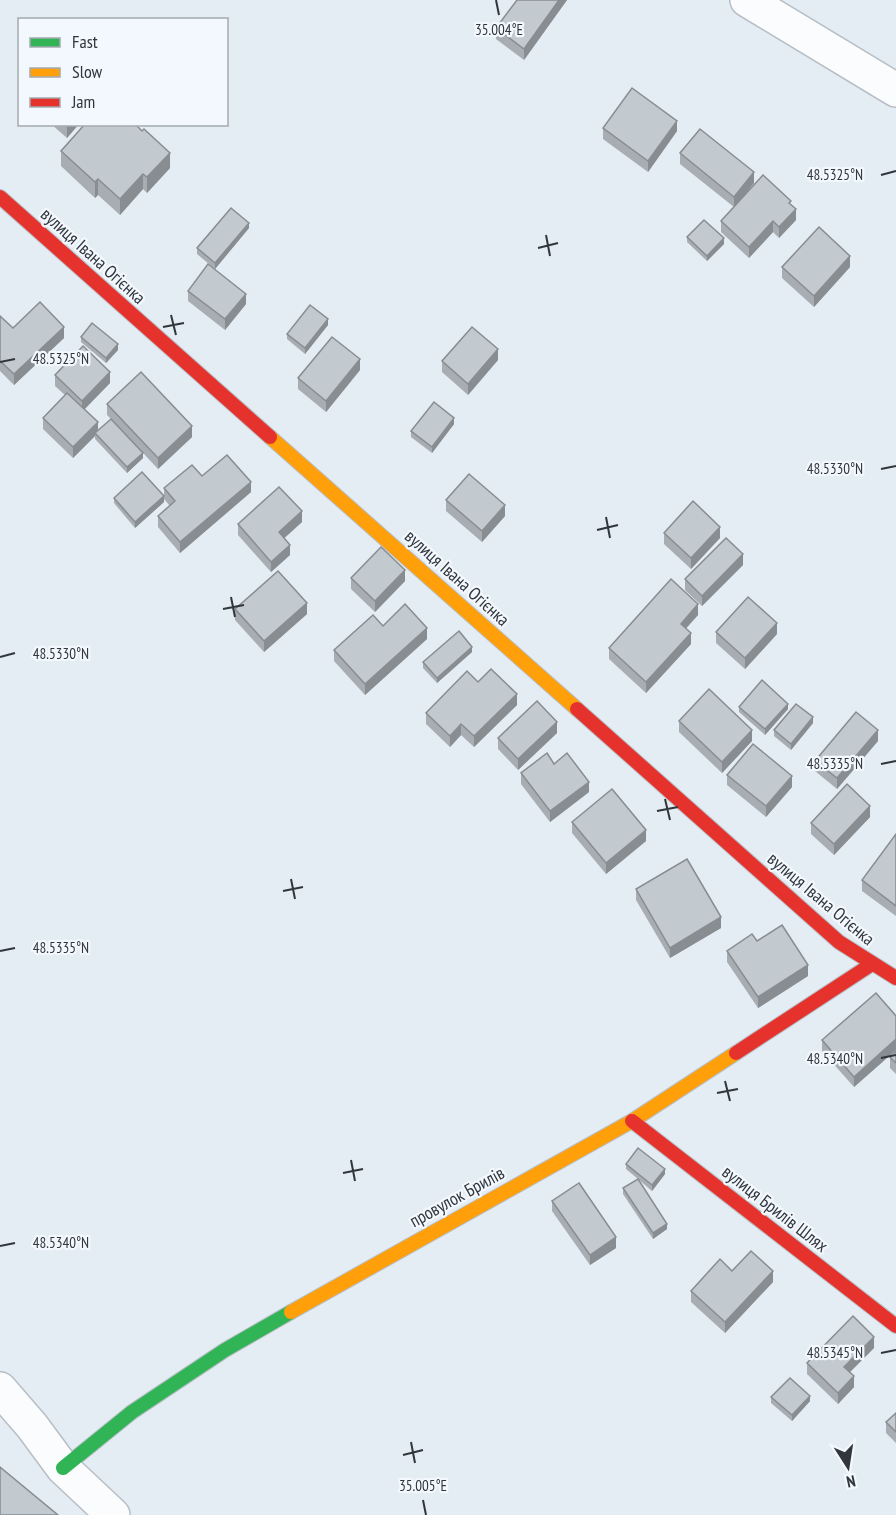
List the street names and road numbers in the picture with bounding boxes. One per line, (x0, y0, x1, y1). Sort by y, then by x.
street label: вулиця Івана Огієнка (36, 203, 150, 309)
street label: вулиця Івана Огієнка (400, 525, 514, 631)
street label: вулиця Івана Огієнка (763, 847, 880, 950)
street label: вулиця Брилів Шлях (718, 1160, 833, 1257)
street label: провулок Брилів (405, 1161, 508, 1232)

